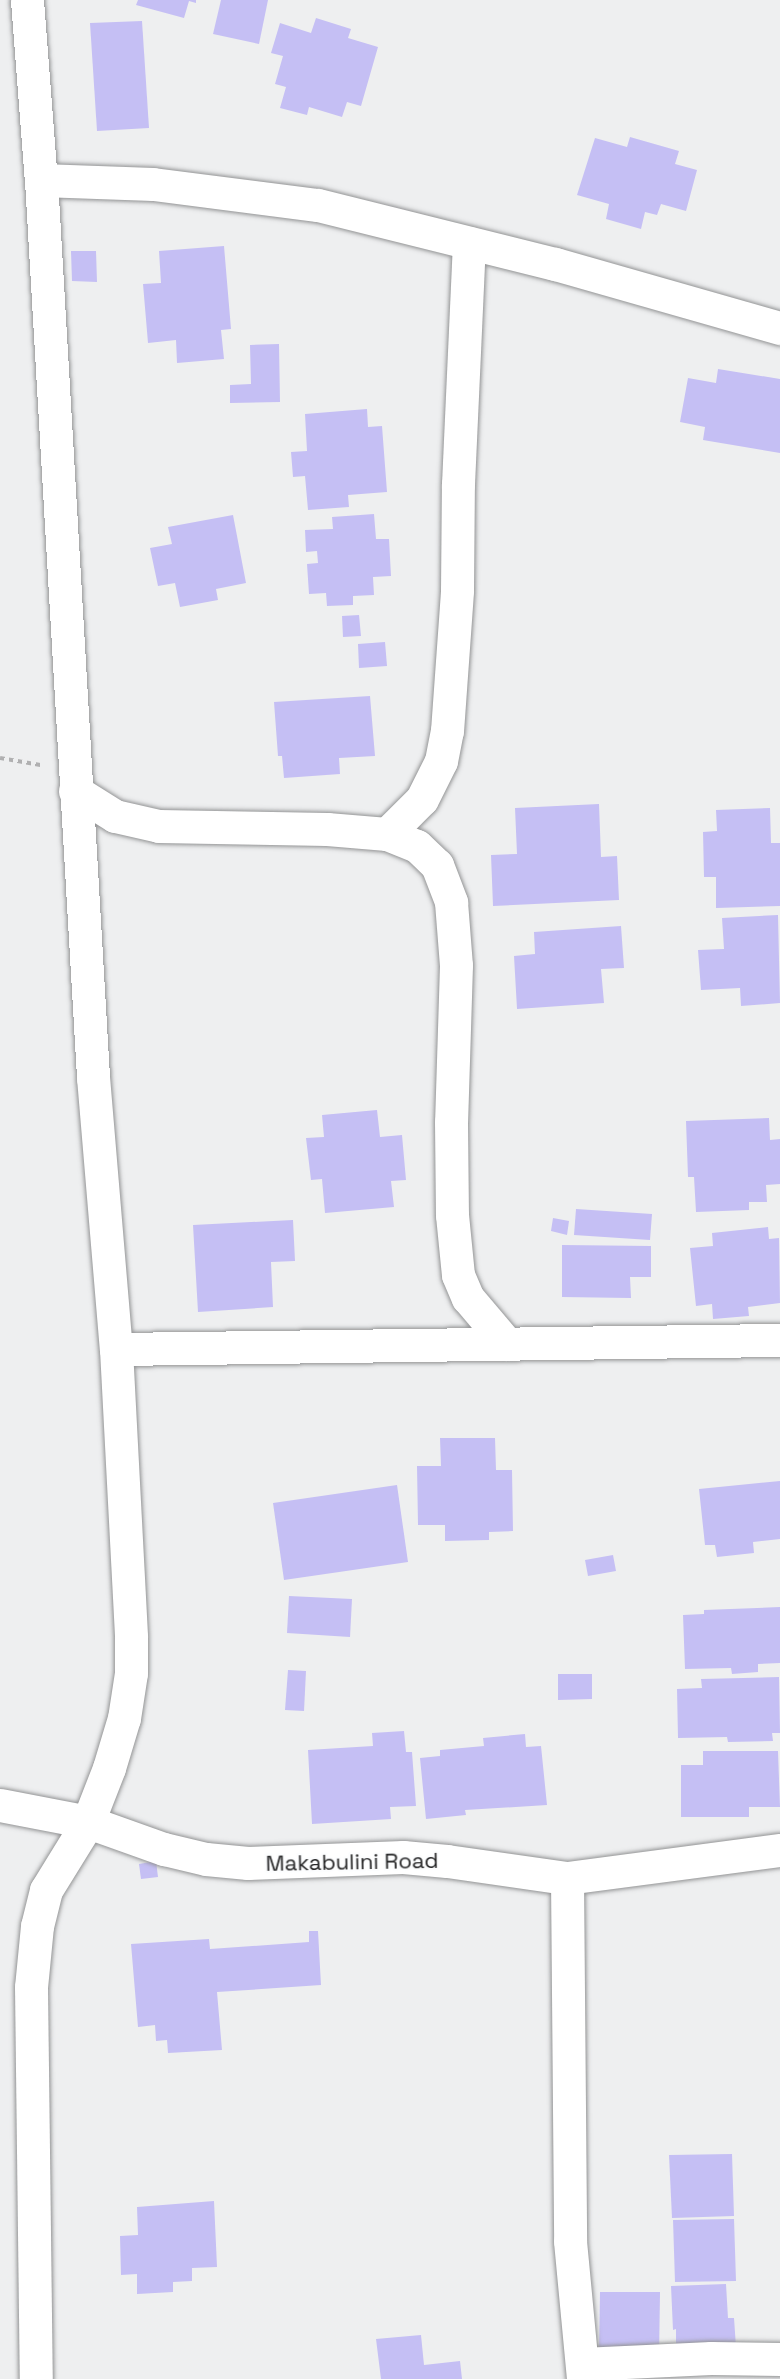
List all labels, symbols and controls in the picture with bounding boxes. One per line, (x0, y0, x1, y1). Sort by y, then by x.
street label: Makabulini Road (265, 1847, 439, 1877)

